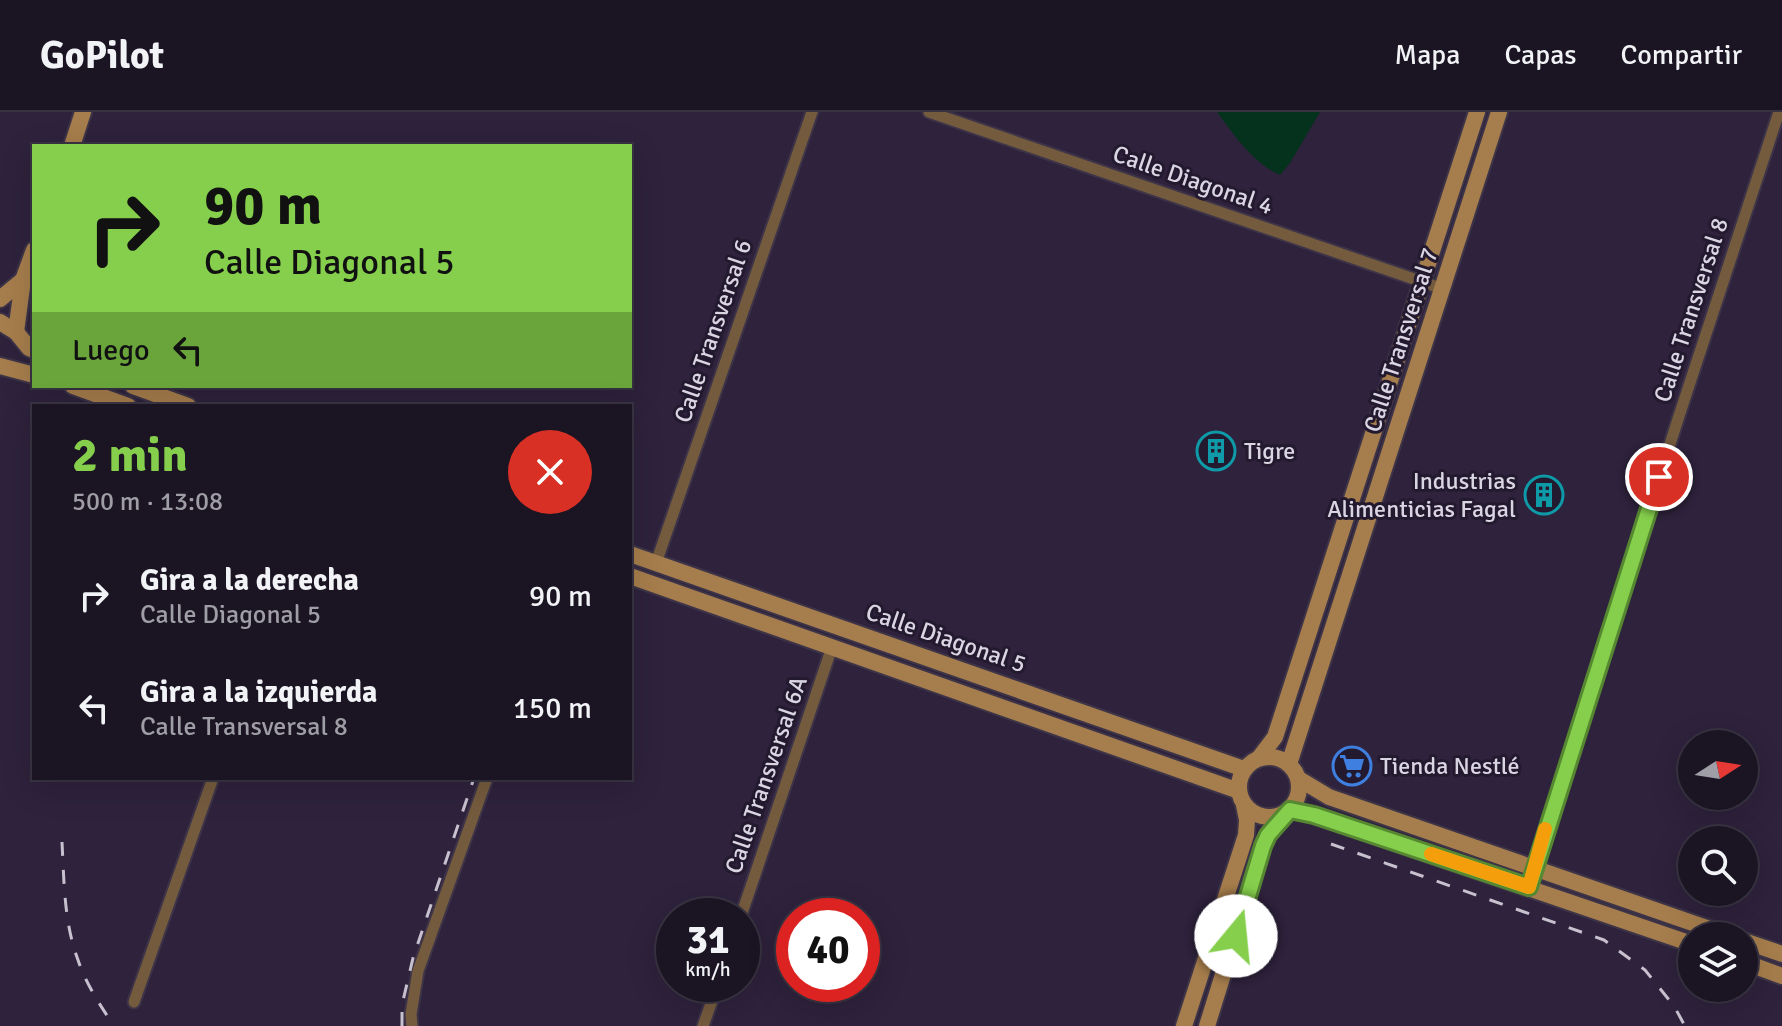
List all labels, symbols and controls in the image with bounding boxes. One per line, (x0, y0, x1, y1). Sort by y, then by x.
text: GoPilot (40, 32, 164, 79)
text: Mapa (1395, 38, 1460, 72)
text: Capas (1504, 38, 1577, 72)
text: Compartir (1621, 38, 1742, 72)
street label: Calle Diagonal 4 (1109, 139, 1277, 221)
text: 90 m (204, 171, 322, 240)
icon: right (72, 176, 176, 280)
street label: Calle Transversal 8 (1647, 214, 1735, 406)
street label: Calle Transversal 6 (668, 235, 758, 427)
text: Calle Diagonal 5 (204, 240, 455, 285)
street label: Calle Transversal 7 (1357, 244, 1445, 436)
icon: left (166, 328, 210, 372)
text: Luego (72, 332, 150, 369)
text: 2 min (72, 426, 188, 485)
button: close (508, 430, 592, 514)
building icon: Tigre (1195, 430, 1237, 472)
place label: Tigre (1244, 436, 1295, 466)
pin (1625, 443, 1693, 511)
icon: arrive (1637, 455, 1681, 499)
place label: Industrias Alimenticias Fagal (1327, 466, 1516, 524)
building icon: Industrias Alimenticias Fagal (1523, 474, 1565, 516)
text: 500 m · 13:08 (72, 486, 223, 518)
text: Gira a la derecha (140, 562, 359, 599)
icon: right (72, 574, 116, 618)
text: 90 m (529, 578, 592, 615)
street label: Calle Diagonal 5 (862, 597, 1030, 679)
text: Calle Diagonal 5 (140, 599, 321, 631)
street label: Calle Transversal 6A (718, 672, 814, 878)
text: Gira a la izquierda (140, 674, 377, 711)
icon: left (72, 686, 116, 730)
text: 150 m (513, 690, 592, 727)
text: Calle Transversal 8 (140, 711, 348, 743)
north arrow (1678, 730, 1758, 810)
map controls (1678, 730, 1758, 1002)
supermarket icon: Tienda Nestlé (1331, 745, 1373, 787)
place label: Tienda Nestlé (1380, 751, 1520, 781)
button: search (1678, 826, 1758, 906)
position arrow (1194, 894, 1278, 978)
speed limit sign: 40 (776, 898, 880, 1002)
text: 31 (686, 915, 730, 965)
button: layers (1678, 922, 1758, 1002)
text: km/h (685, 957, 731, 982)

